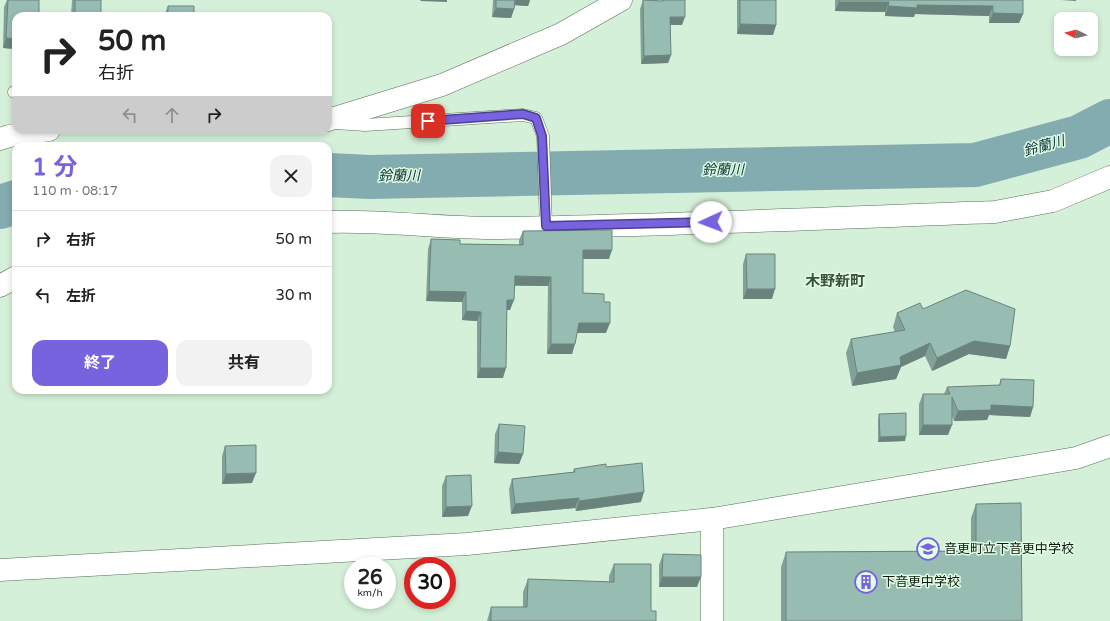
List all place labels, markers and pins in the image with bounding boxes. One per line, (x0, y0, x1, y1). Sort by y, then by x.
pin (411, 104, 445, 138)
school or university icon: 音更町立下音更中学校 (915, 536, 941, 562)
place label: 音更町立下音更中学校 (944, 541, 1074, 557)
building icon: 下音更中学校 (853, 569, 879, 595)
place label: 下音更中学校 (882, 574, 960, 590)

